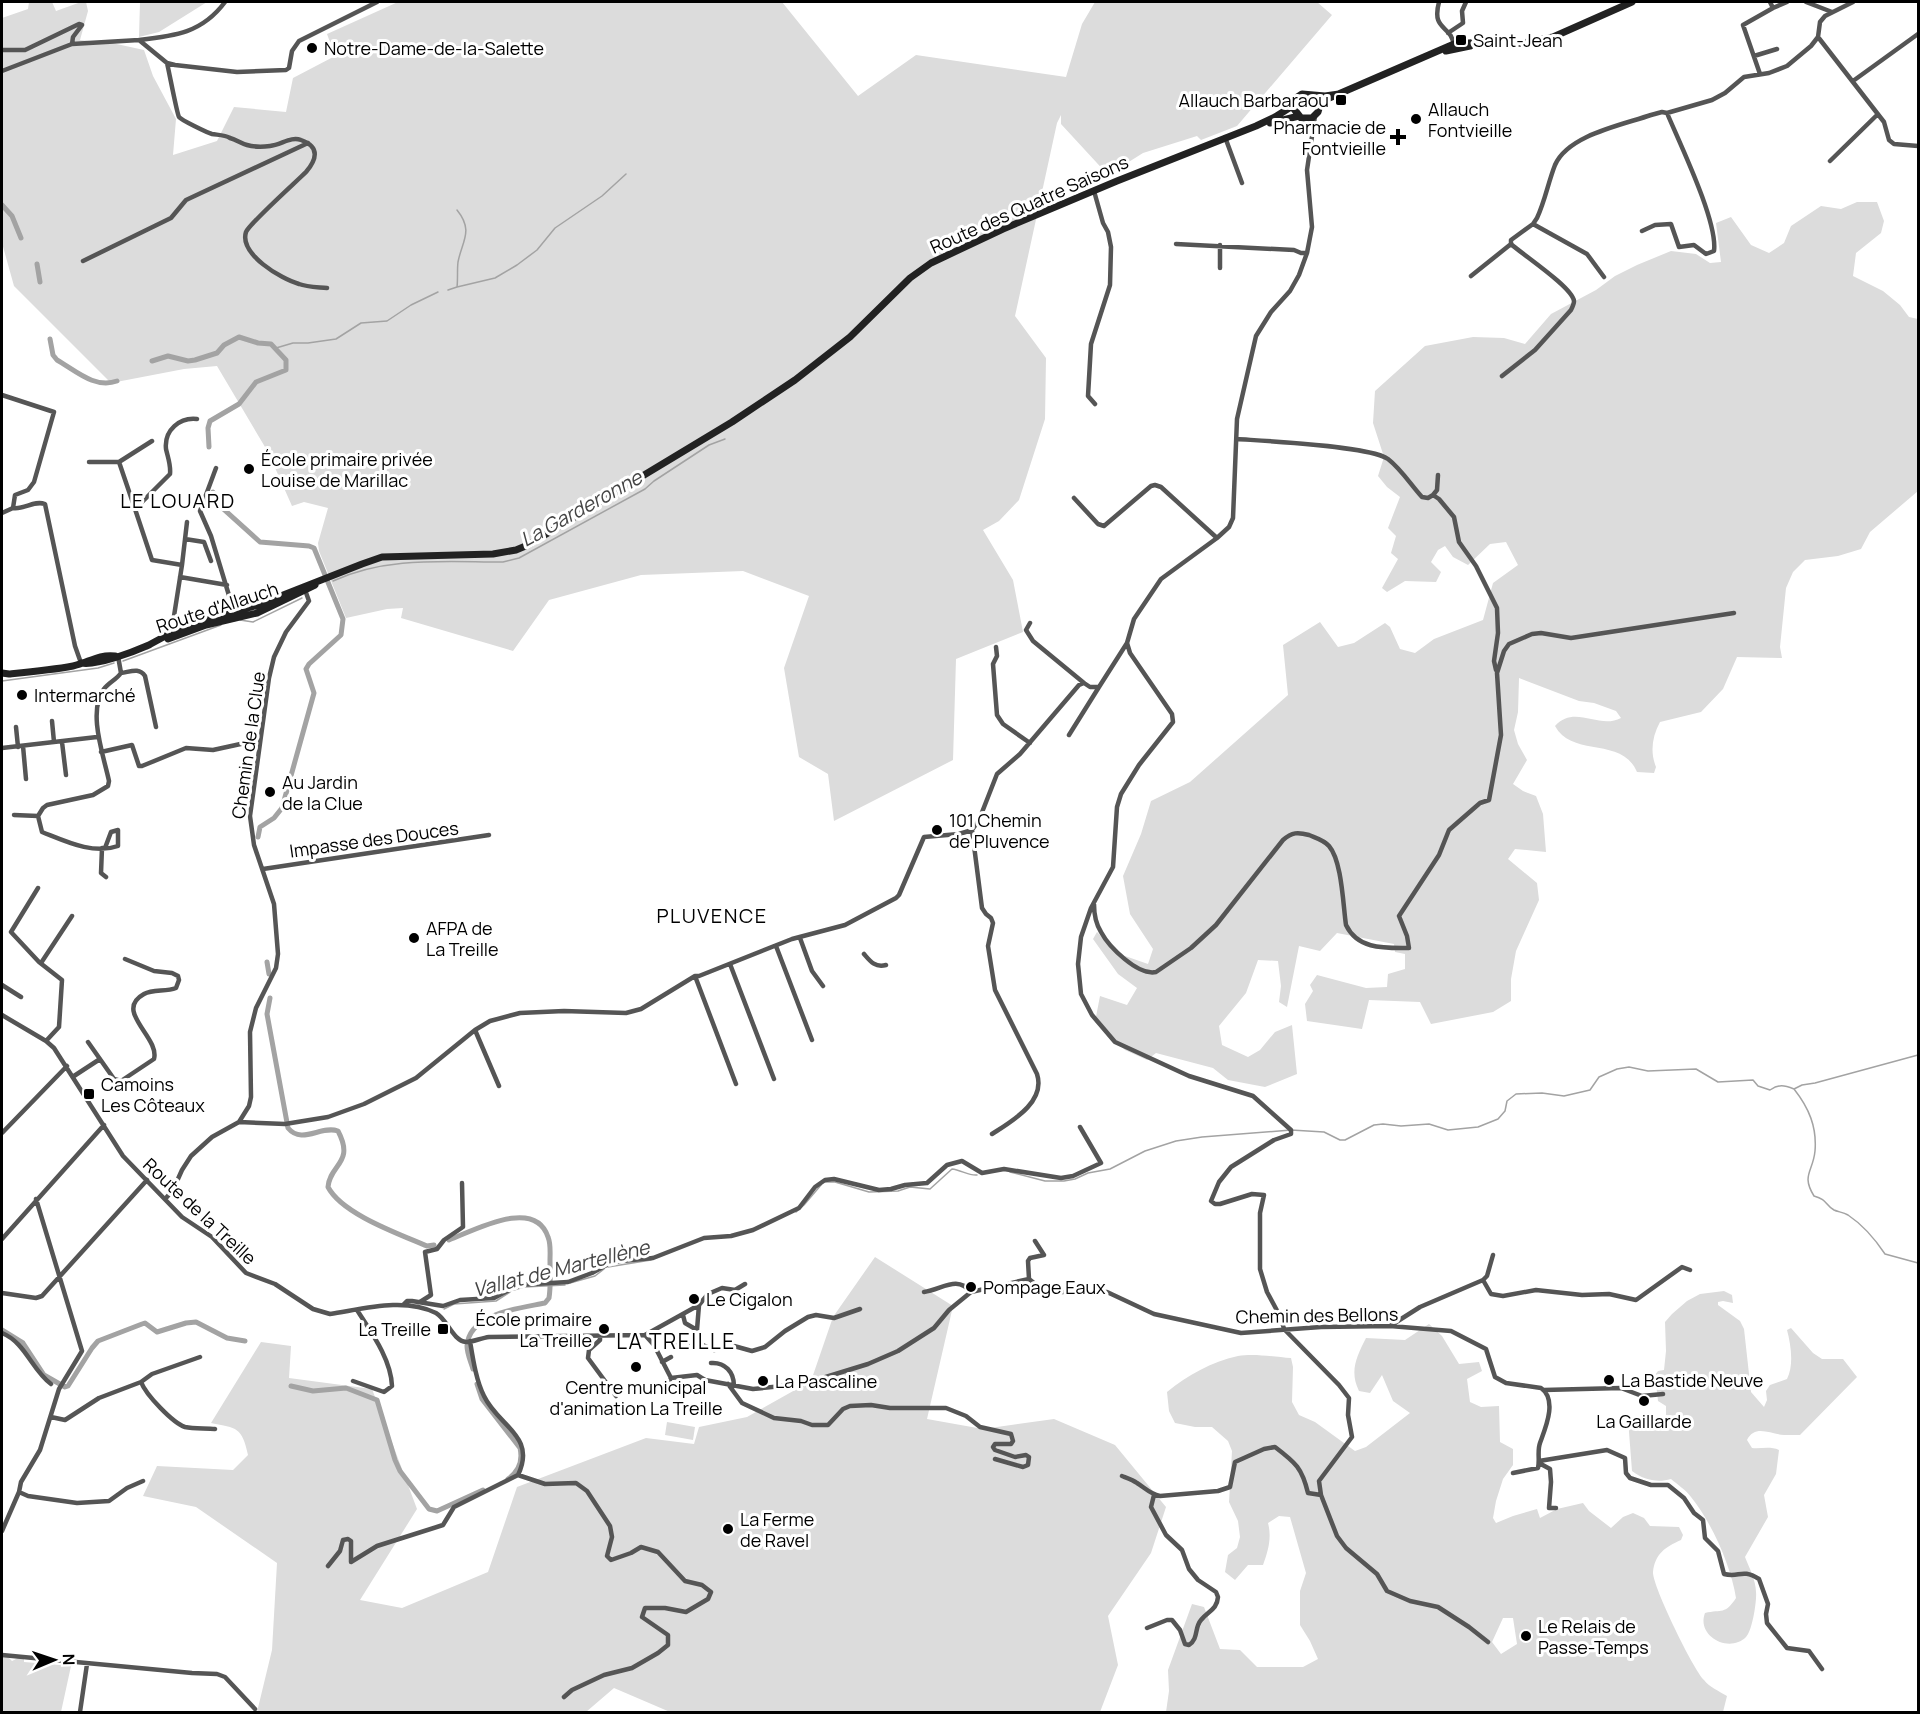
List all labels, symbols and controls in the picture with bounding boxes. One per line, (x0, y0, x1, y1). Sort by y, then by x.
place label: Saint-Jean (1473, 28, 1563, 52)
marker: Saint-Jean (1454, 33, 1468, 47)
place label: Notre-Dame-de-la-Salette (324, 36, 544, 60)
marker: Notre-Dame-de-la-Salette (305, 41, 319, 55)
place label: Allauch Barbaraou (1179, 88, 1329, 112)
marker: Allauch Barbaraou (1334, 93, 1348, 107)
place label: Allauch Fontvieille (1428, 97, 1512, 142)
marker: Allauch Fontvieille (1409, 112, 1423, 126)
place label: Pharmacie de Fontvieille (1273, 115, 1386, 160)
marker: Pharmacie de Fontvieille (1391, 130, 1405, 144)
street label: Route des Quatre Saisons (926, 149, 1132, 259)
place label: École primaire privée Louise de Marillac (261, 447, 433, 492)
marker: École primaire privée Louise de Marillac (242, 462, 256, 476)
water label: La Garderonne (515, 463, 648, 553)
district label: LE LOUARD (120, 487, 236, 514)
street label: Route d'Allauch (153, 576, 281, 638)
street label: Chemin de la Clue (226, 670, 270, 820)
place label: Intermarché (34, 683, 136, 707)
marker: Intermarché (15, 688, 29, 702)
place label: Au Jardin de la Clue (282, 770, 363, 815)
marker: Au Jardin de la Clue (263, 785, 277, 799)
place label: 101 Chemin de Pluvence (949, 808, 1049, 853)
street label: Impasse des Douces (288, 815, 460, 863)
marker: 101 Chemin de Pluvence (930, 823, 944, 837)
district label: PLUVENCE (656, 902, 768, 929)
place label: AFPA de La Treille (426, 916, 499, 961)
marker: AFPA de La Treille (407, 931, 421, 945)
place label: Camoins Les Côteaux (101, 1072, 205, 1117)
marker: Camoins Les Côteaux (82, 1087, 96, 1101)
street label: Route de la Treille (138, 1152, 262, 1270)
water label: Vallat de Martellène (470, 1233, 653, 1303)
place label: Pompage Eaux (983, 1275, 1106, 1299)
marker: Pompage Eaux (964, 1280, 978, 1294)
place label: Le Cigalon (706, 1287, 793, 1311)
marker: Le Cigalon (687, 1292, 701, 1306)
street label: Chemin des Bellons (1236, 1302, 1398, 1328)
place label: École primaire La Treille (475, 1307, 592, 1352)
place label: La Treille (358, 1317, 431, 1341)
marker: La Treille (436, 1322, 450, 1336)
marker: École primaire La Treille (597, 1322, 611, 1336)
district label: LA TREILLE (616, 1327, 736, 1355)
marker: Centre municipal d'animation La Treille (629, 1360, 643, 1374)
place label: La Bastide Neuve (1621, 1368, 1763, 1392)
place label: La Pascaline (775, 1369, 877, 1393)
marker: La Bastide Neuve (1602, 1373, 1616, 1387)
marker: La Pascaline (756, 1374, 770, 1388)
place label: Centre municipal d'animation La Treille (549, 1375, 723, 1420)
marker: La Gaillarde (1637, 1394, 1651, 1408)
place label: La Gaillarde (1596, 1409, 1692, 1433)
place label: La Ferme de Ravel (740, 1507, 814, 1552)
marker: La Ferme de Ravel (721, 1522, 735, 1536)
place label: Le Relais de Passe-Temps (1538, 1614, 1649, 1659)
marker: Le Relais de Passe-Temps (1519, 1629, 1533, 1643)
north arrow (24, 1630, 84, 1690)
text: N (58, 1653, 80, 1666)

